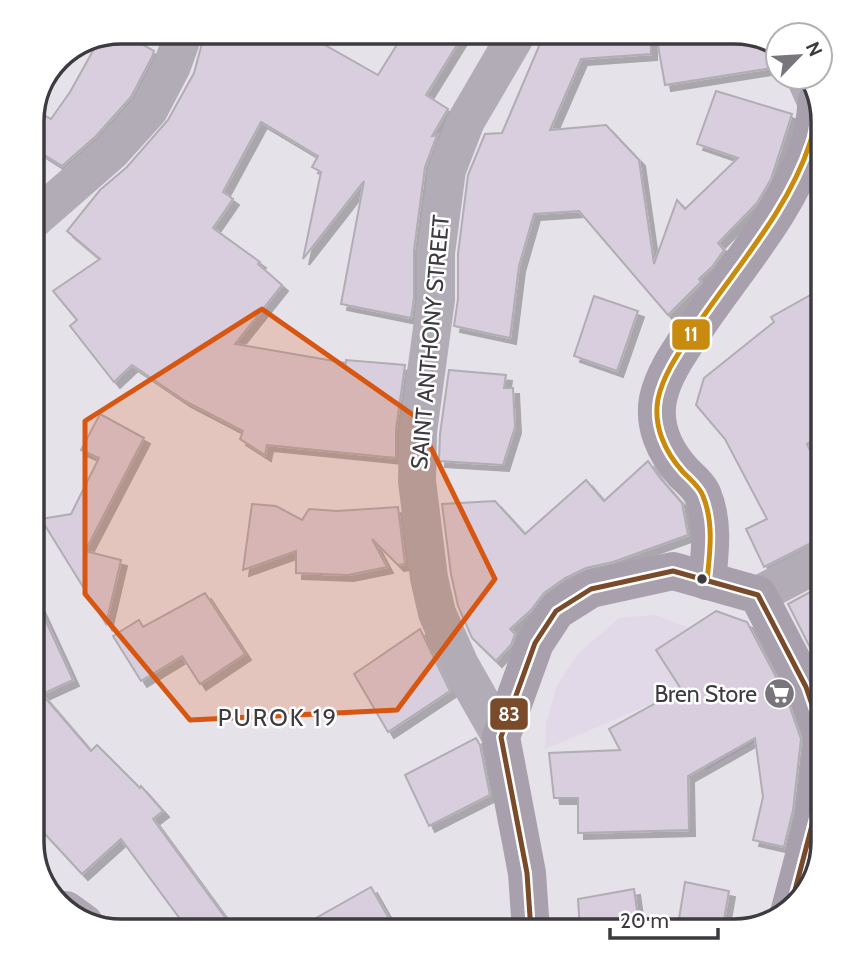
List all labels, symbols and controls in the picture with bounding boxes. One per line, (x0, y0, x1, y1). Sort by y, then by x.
north arrow (764, 21, 834, 91)
text: N (801, 38, 827, 60)
street label: SAINT ANTHONY STREET (405, 214, 455, 470)
line badge: 11 (671, 318, 711, 351)
text: 11 (684, 323, 698, 346)
unlabelled marker (695, 572, 709, 586)
supermarket icon: Bren Store (763, 677, 797, 711)
place label: Bren Store (654, 680, 757, 708)
line badge: 83 (489, 697, 529, 731)
district label: PUROK 19 (218, 703, 338, 732)
text: 83 (498, 703, 520, 726)
scale bar (610, 897, 718, 941)
text: 20 m (620, 908, 669, 933)

